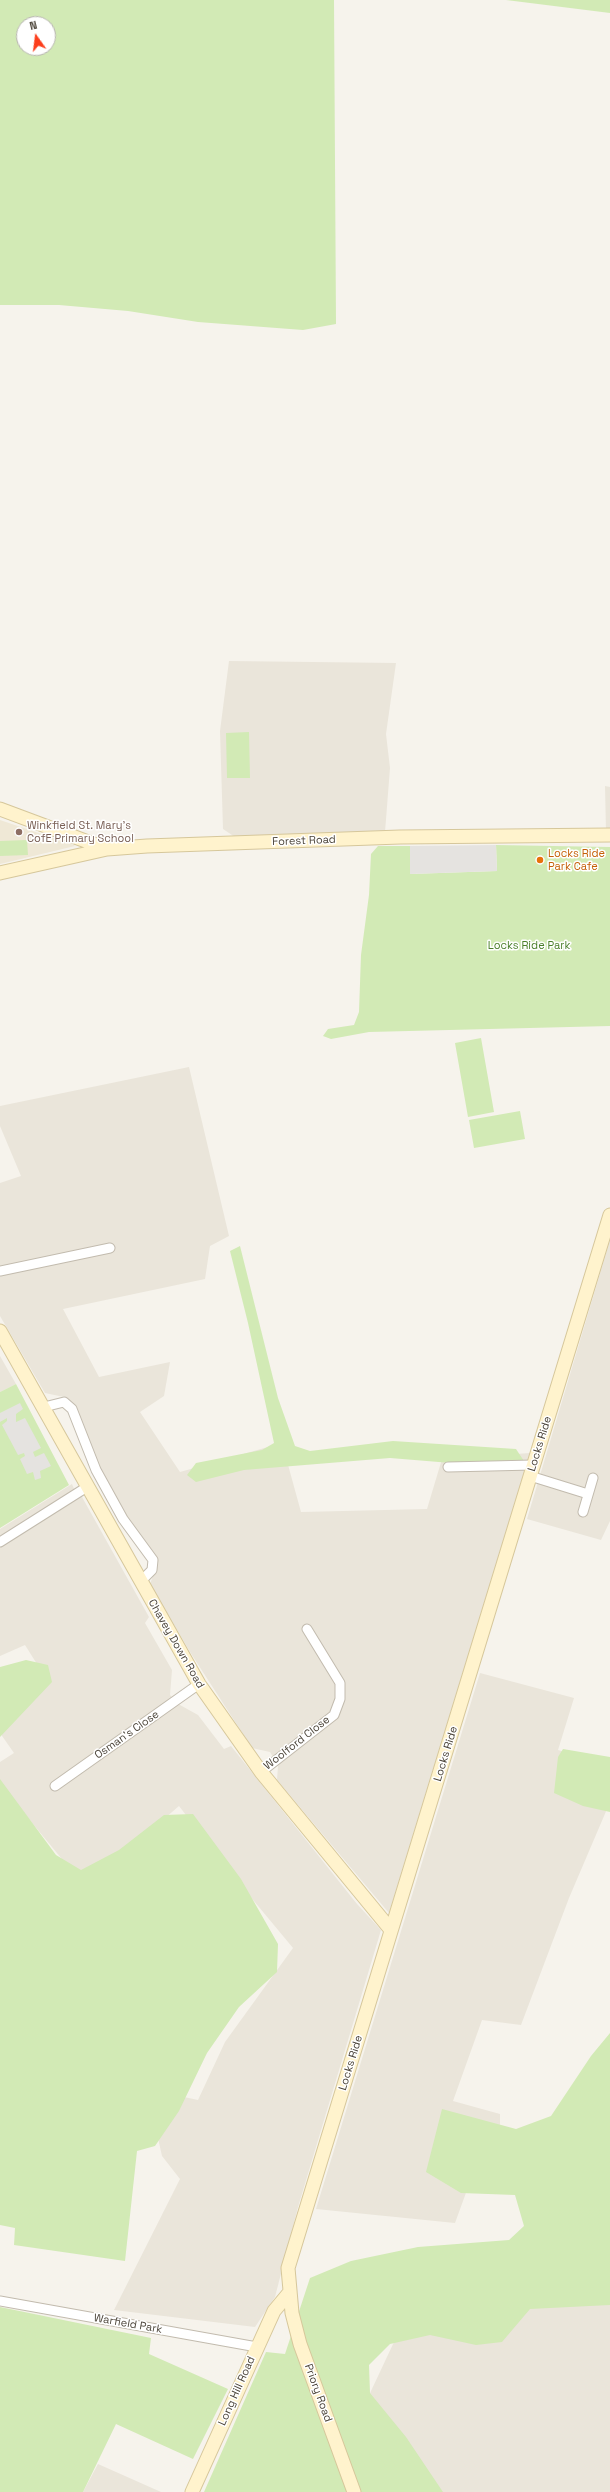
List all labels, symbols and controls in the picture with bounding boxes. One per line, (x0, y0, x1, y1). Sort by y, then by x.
north arrow (16, 16, 56, 56)
text: N (28, 18, 39, 33)
place label: Winkfield St. Mary's CofE Primary School (27, 819, 134, 845)
marker: Winkfield St. Mary's CofE Primary School (14, 827, 24, 837)
street label: Forest Road (272, 833, 336, 849)
place label: Locks Ride Park Cafe (548, 847, 605, 873)
marker: Locks Ride Park Cafe (535, 855, 545, 865)
park label: Locks Ride Park (488, 939, 570, 953)
street label: Locks Ride (525, 1415, 555, 1473)
street label: Chavey Down Road (145, 1597, 207, 1691)
street label: Osman's Close (92, 1708, 162, 1762)
street label: Woolford Close (261, 1713, 333, 1773)
street label: Locks Ride (431, 1725, 461, 1783)
street label: Locks Ride (336, 2034, 366, 2092)
street label: Warfield Park (93, 2311, 163, 2337)
street label: Long Hill Road (216, 2354, 258, 2428)
street label: Priory Road (301, 2362, 335, 2424)

